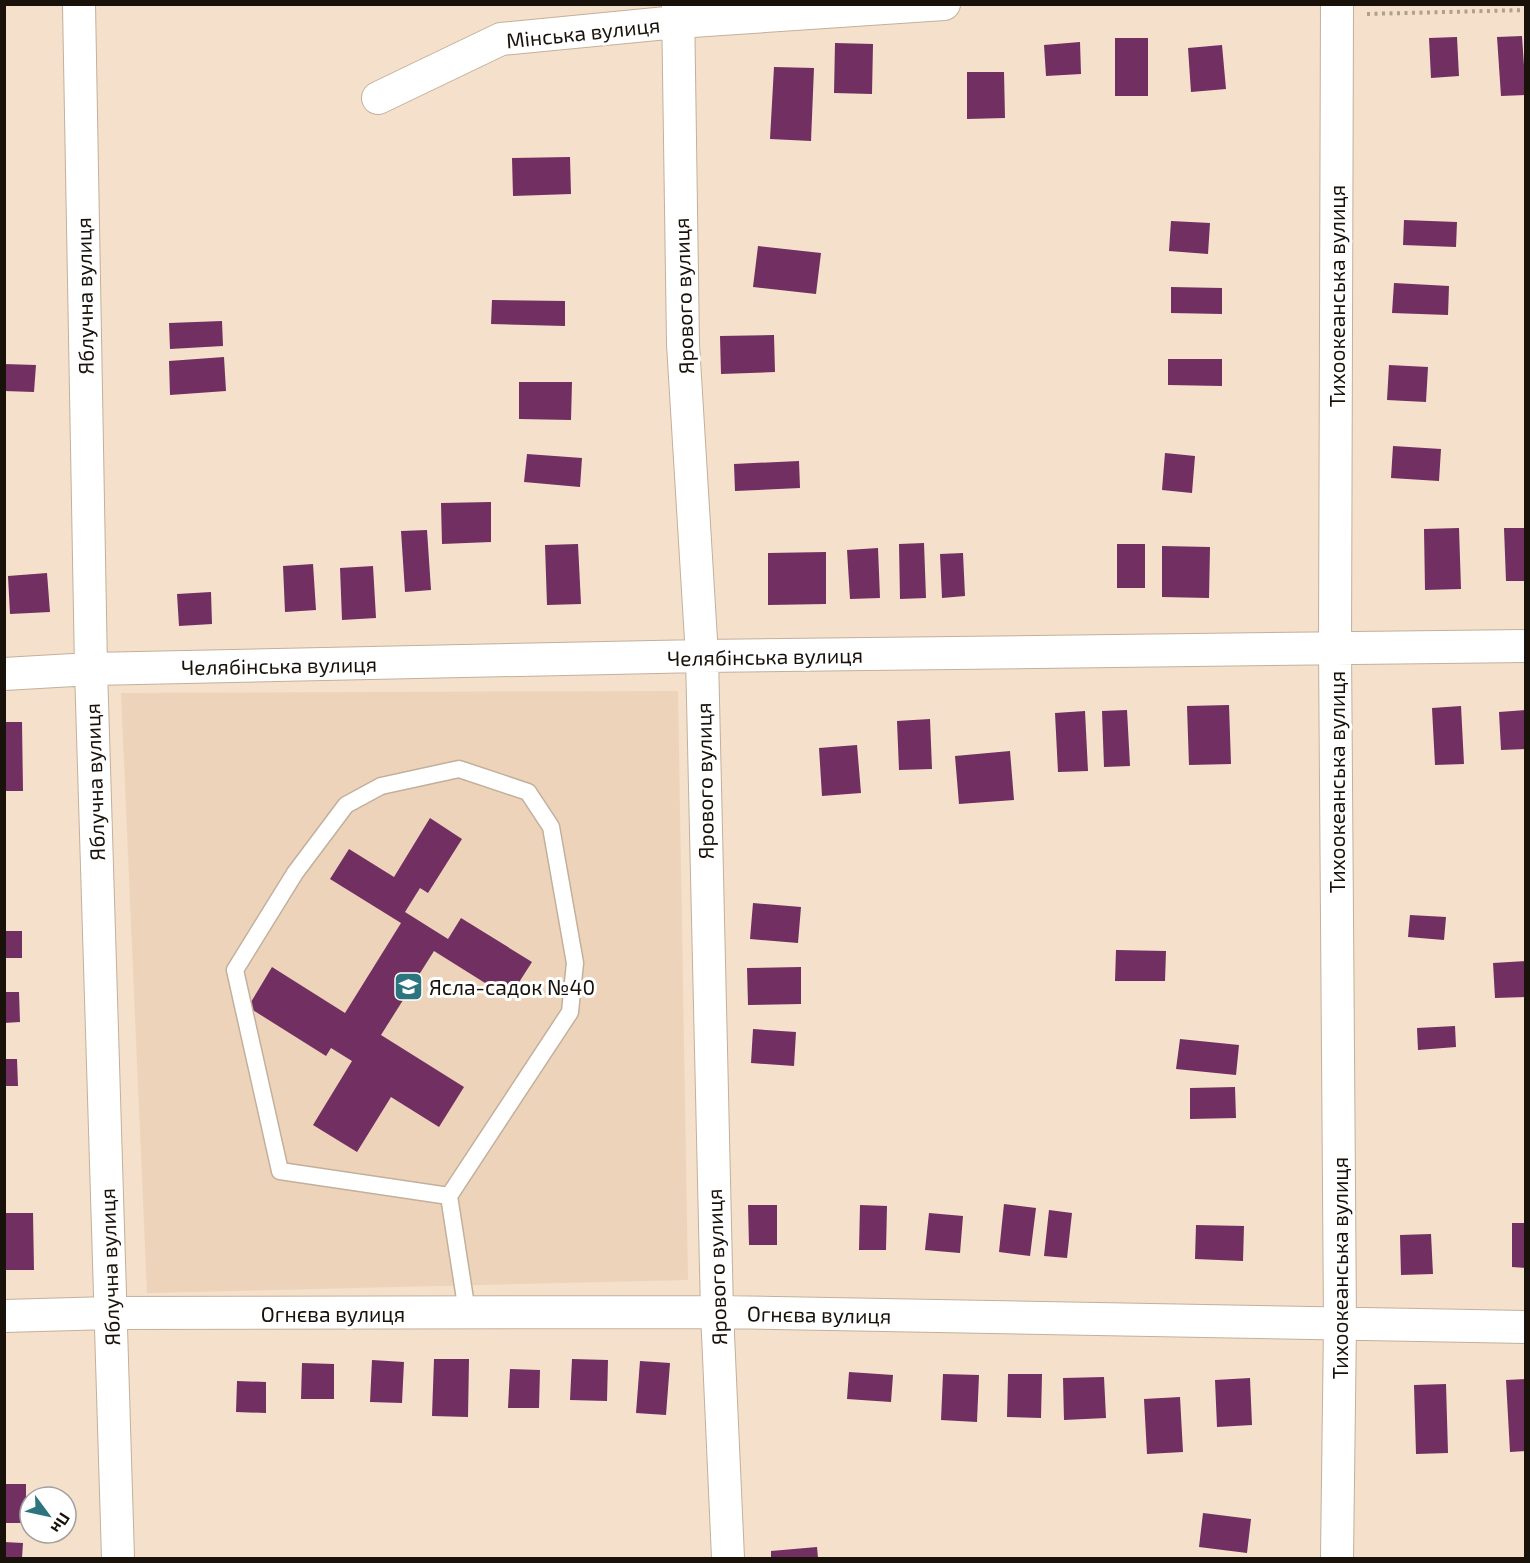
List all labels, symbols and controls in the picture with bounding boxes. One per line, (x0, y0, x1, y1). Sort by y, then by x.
street label: Мінська вулиця (505, 11, 661, 54)
street label: Тихоокеанська вулиця (1324, 185, 1350, 407)
street label: Яблучна вулиця (70, 217, 99, 375)
street label: Ярового вулиця (668, 217, 699, 375)
street label: Челябінська вулиця (667, 642, 863, 671)
street label: Челябінська вулиця (181, 651, 377, 680)
street label: Тихоокеанська вулиця (1324, 671, 1350, 893)
street label: Ярового вулиця (690, 702, 719, 860)
street label: Яблучна вулиця (79, 703, 110, 861)
school or university icon: Ясла-садок №40 (392, 970, 424, 1002)
place label: Ясла-садок №40 (429, 974, 595, 999)
street label: Тихоокеанська вулиця (1327, 1157, 1353, 1379)
street label: Яблучна вулиця (94, 1188, 125, 1346)
street label: Ярового вулиця (701, 1188, 732, 1346)
street label: Огнєва вулиця (747, 1300, 891, 1329)
street label: Огнєва вулиця (261, 1301, 405, 1327)
north arrow (18, 1485, 78, 1545)
text: Пн (47, 1510, 75, 1537)

